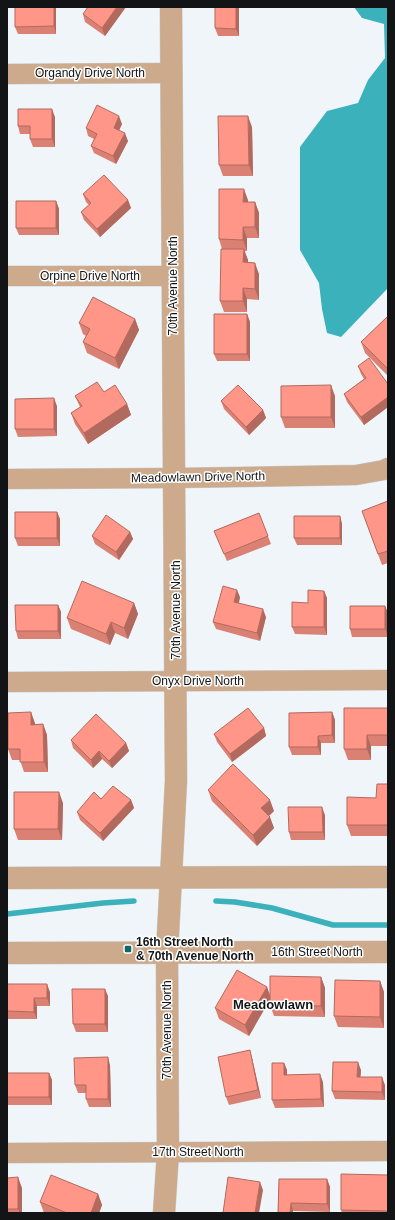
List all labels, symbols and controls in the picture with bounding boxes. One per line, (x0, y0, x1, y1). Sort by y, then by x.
street label: Organdy Drive North (35, 66, 145, 80)
street label: 70th Avenue North (166, 236, 180, 336)
street label: Orpine Drive North (40, 269, 140, 283)
street label: Meadowlawn Drive North (131, 469, 265, 485)
street label: 70th Avenue North (169, 560, 183, 660)
street label: Onyx Drive North (152, 674, 244, 688)
place label: 16th Street North & 70th Avenue North (136, 935, 254, 963)
marker: 16th Street North & 70th Avenue North (123, 944, 133, 954)
street label: 16th Street North (271, 945, 363, 959)
street label: 70th Avenue North (160, 980, 174, 1080)
district label: Meadowlawn (233, 997, 313, 1012)
street label: 17th Street North (152, 1145, 244, 1159)

